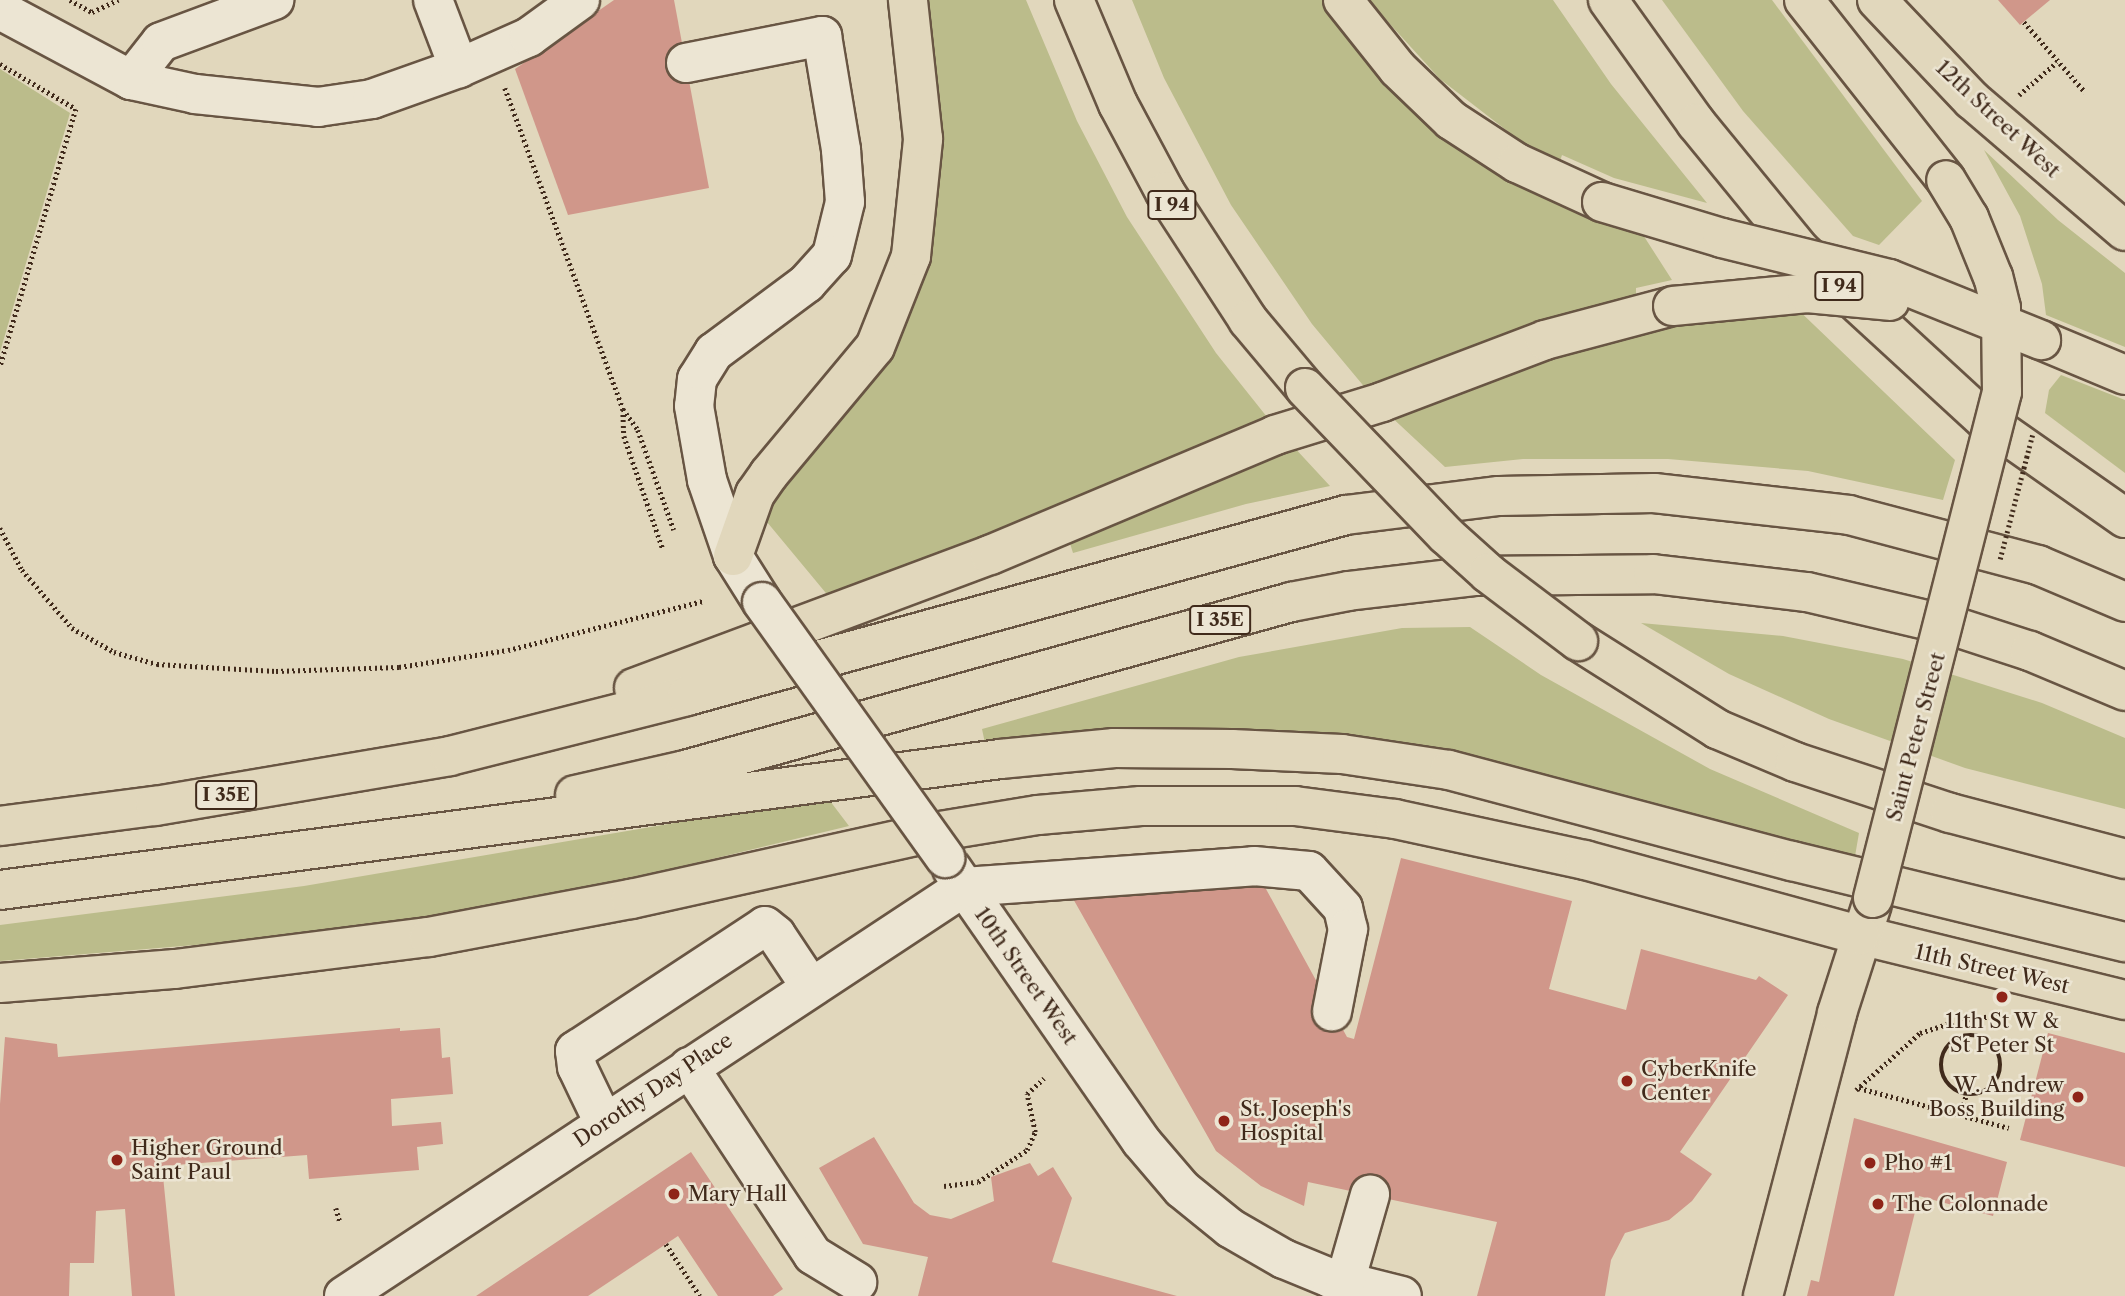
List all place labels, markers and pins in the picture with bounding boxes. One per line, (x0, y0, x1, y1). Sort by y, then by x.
marker: 11th St W & St Peter St (1994, 989, 2010, 1005)
place label: 11th St W & St Peter St (1945, 1008, 2059, 1058)
place label: CyberKnife Center (1641, 1056, 1757, 1106)
place label: W. Andrew Boss Building (1929, 1072, 2064, 1122)
marker: CyberKnife Center (1619, 1073, 1635, 1089)
marker: W. Andrew Boss Building (2070, 1089, 2086, 1105)
place label: St. Joseph's Hospital (1240, 1096, 1351, 1146)
marker: St. Joseph's Hospital (1214, 1111, 1234, 1131)
place label: Higher Ground Saint Paul (131, 1135, 283, 1185)
place label: Pho #1 (1884, 1150, 1952, 1176)
marker: Higher Ground Saint Paul (109, 1152, 125, 1168)
marker: Pho #1 (1862, 1155, 1878, 1171)
place label: Mary Hall (688, 1181, 788, 1207)
marker: Mary Hall (666, 1186, 682, 1202)
place label: The Colonnade (1892, 1191, 2048, 1217)
marker: The Colonnade (1870, 1196, 1886, 1212)

